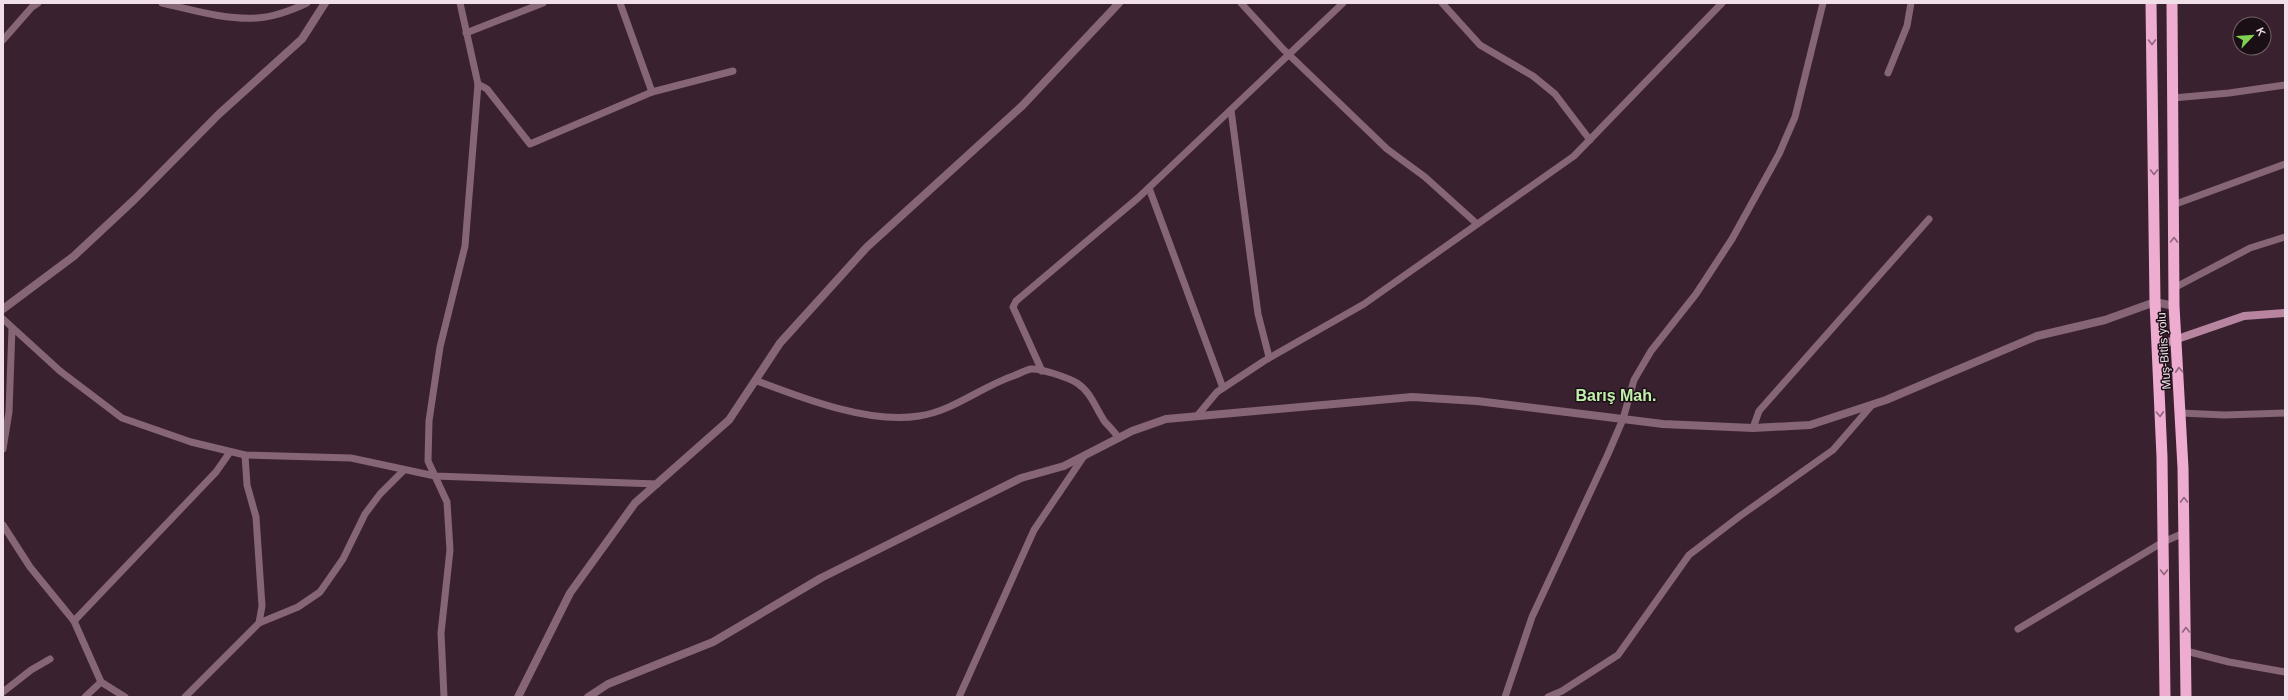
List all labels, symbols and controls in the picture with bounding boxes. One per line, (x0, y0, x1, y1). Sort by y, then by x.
north arrow (2232, 16, 2272, 56)
text: K (2254, 26, 2268, 38)
one-way arrow (2148, 39, 2156, 45)
one-way arrow (2149, 169, 2158, 175)
one-way arrow (2170, 237, 2178, 243)
street label: Muş-Bitlis yolu (2154, 312, 2174, 390)
one-way arrow (2174, 367, 2183, 373)
district label: Barış Mah. (1576, 387, 1656, 404)
one-way arrow (2155, 411, 2164, 417)
one-way arrow (2180, 497, 2188, 503)
one-way arrow (2159, 569, 2168, 575)
one-way arrow (2182, 627, 2190, 633)

